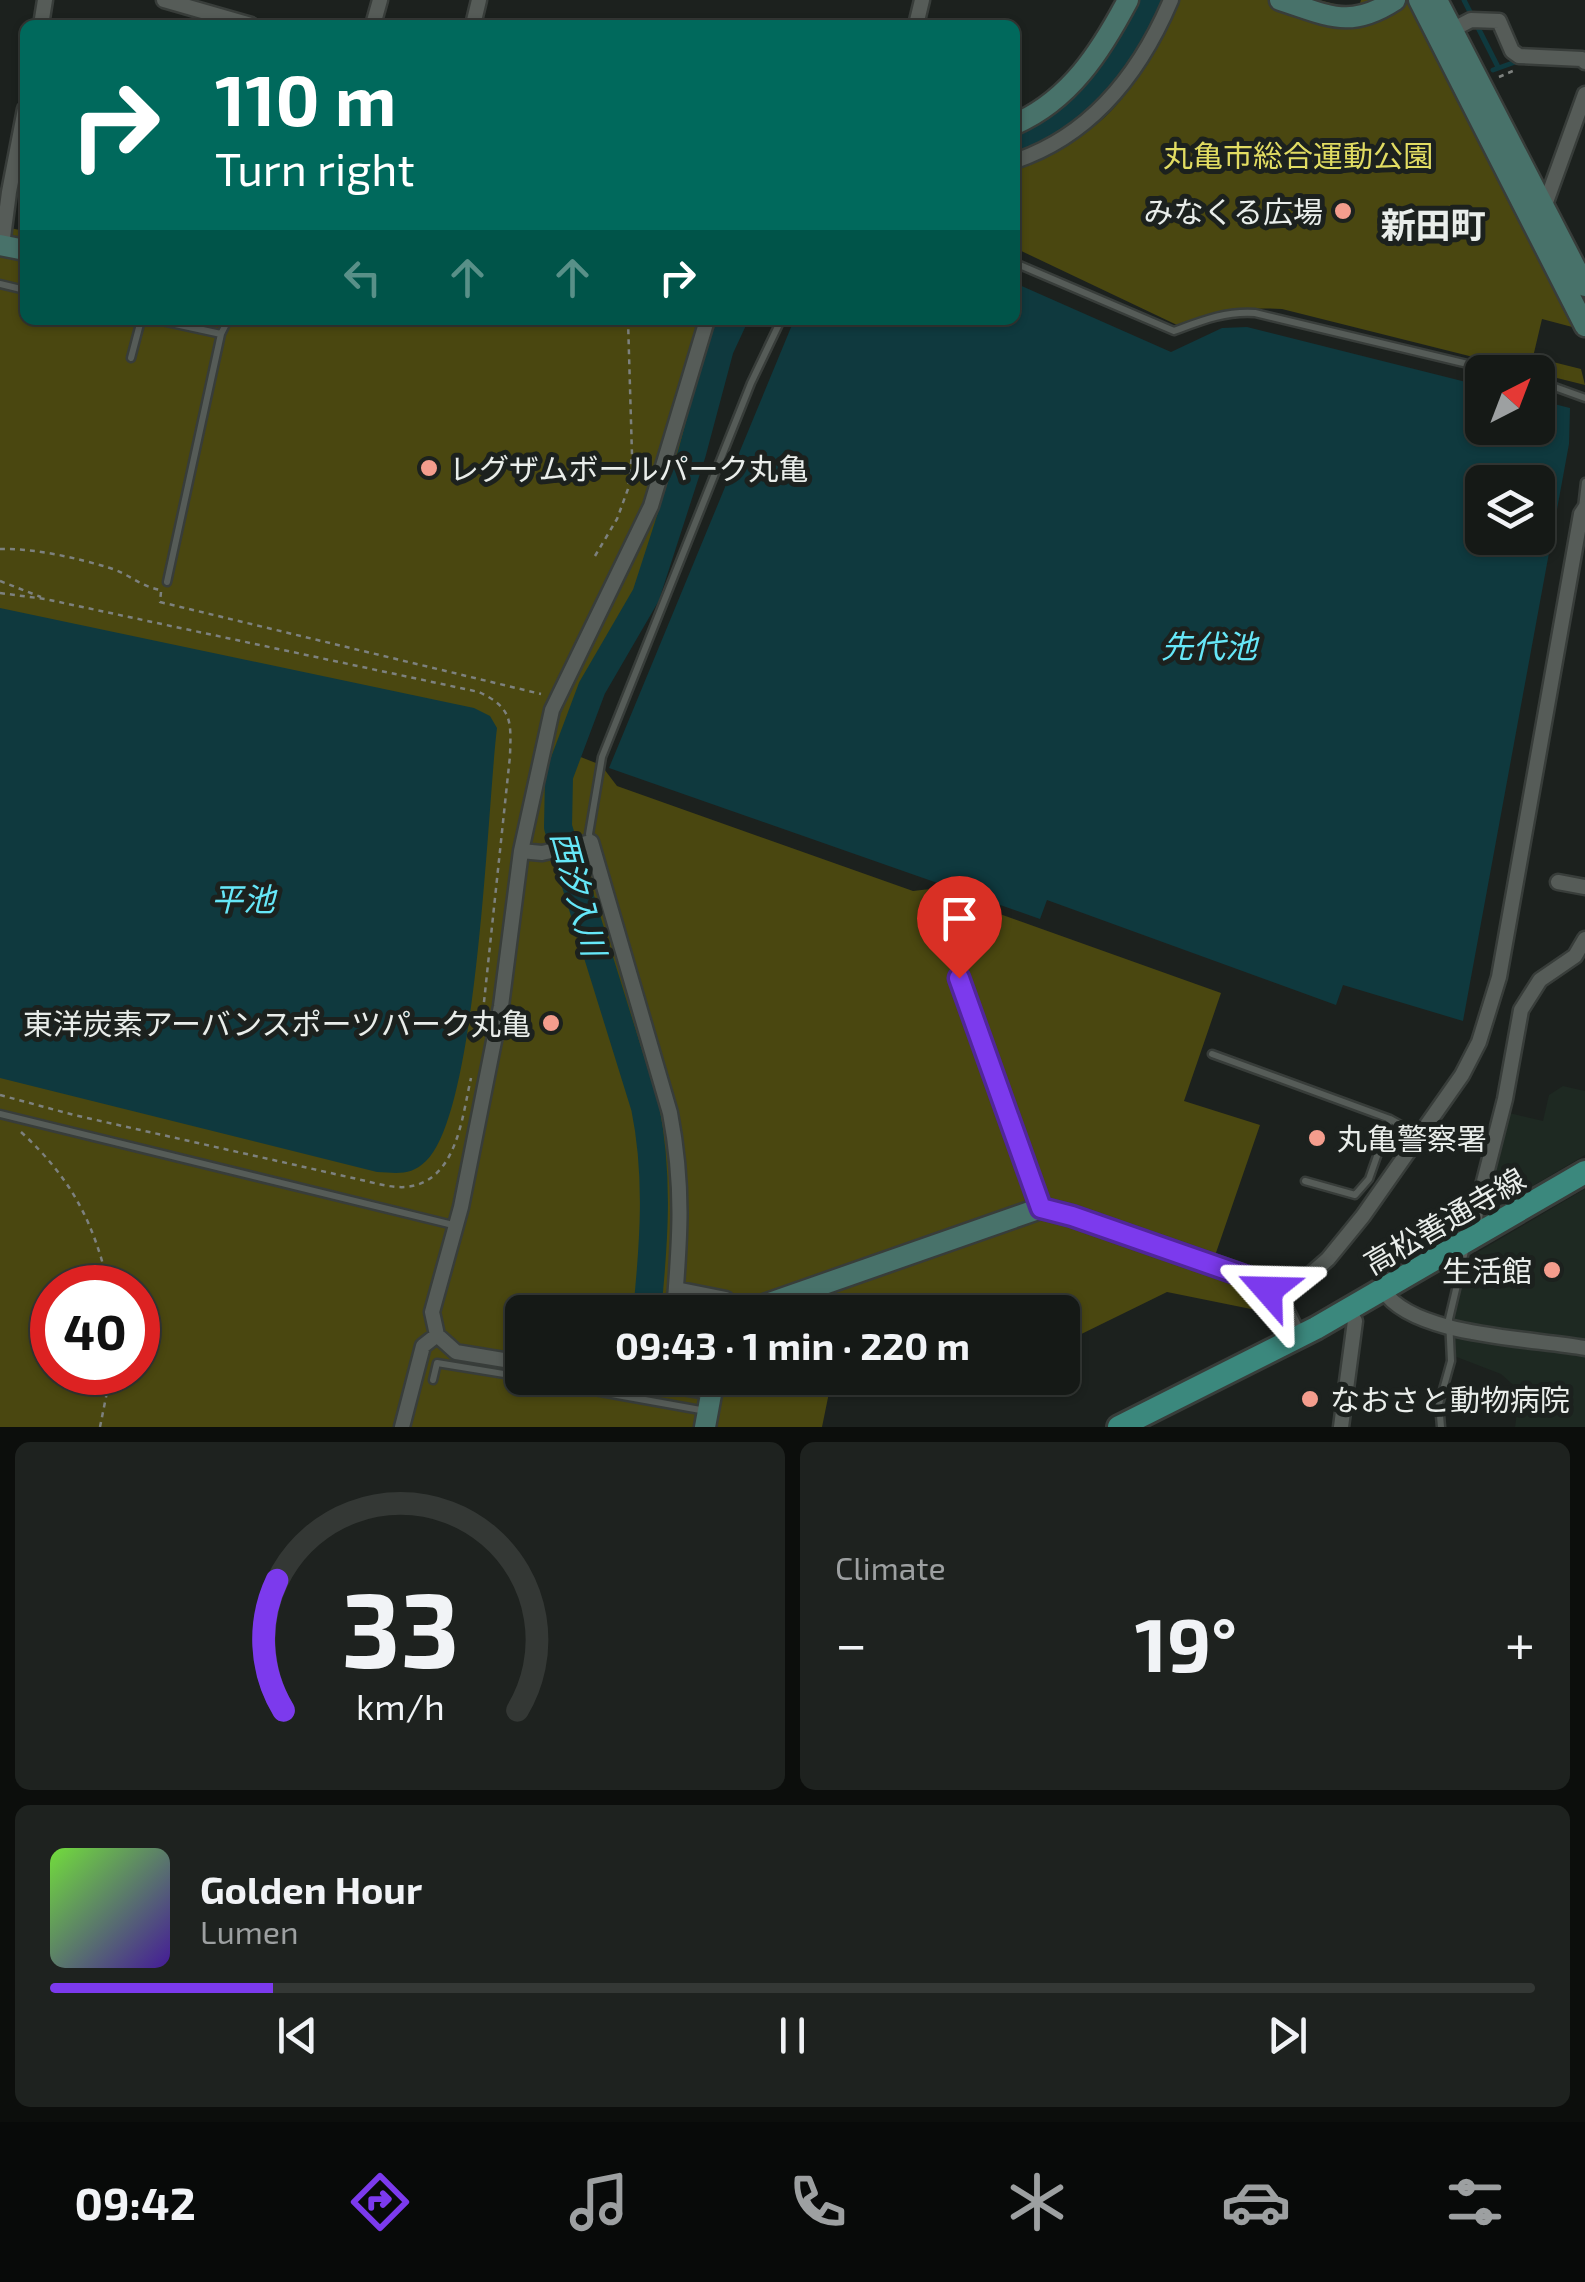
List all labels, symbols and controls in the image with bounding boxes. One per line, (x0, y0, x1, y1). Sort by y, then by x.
text: 110 m (215, 56, 396, 140)
icon: right (50, 60, 180, 190)
park label: 丸亀市総合運動公園 (1163, 137, 1433, 173)
text: Turn right (215, 141, 415, 195)
place label: みなくる広場 (1144, 193, 1323, 229)
marker: みなくる広場 (1332, 200, 1354, 222)
district label: 新田町 (1380, 203, 1486, 245)
icon: left (335, 250, 390, 305)
icon: ahead (440, 250, 495, 305)
icon: ahead (545, 250, 600, 305)
icon: right (650, 250, 705, 305)
north arrow (1465, 355, 1555, 445)
map controls (1465, 355, 1555, 555)
place label: レグザムボールパーク丸亀 (449, 450, 808, 486)
marker: レグザムボールパーク丸亀 (418, 457, 440, 479)
button: layers (1465, 465, 1555, 555)
water label: 先代池 (1161, 626, 1260, 664)
water label: 西汐入川 (545, 826, 616, 963)
pin (917, 876, 1002, 979)
water label: 平池 (211, 879, 278, 917)
icon: arrive (932, 891, 987, 946)
place label: 東洋炭素アーバンスポーツパーク丸亀 (23, 1005, 531, 1041)
marker: 東洋炭素アーバンスポーツパーク丸亀 (540, 1012, 562, 1034)
place label: 丸亀警察署 (1337, 1120, 1487, 1156)
marker: 丸亀警察署 (1306, 1127, 1328, 1149)
street label: 高松善通寺線 (1357, 1159, 1531, 1281)
position arrow (1216, 1238, 1320, 1342)
place label: 生活館 (1442, 1252, 1532, 1288)
marker: 生活館 (1541, 1259, 1563, 1281)
speed limit sign: 40 (30, 1265, 160, 1395)
text: 09:43 · 1 min · 220 m (615, 1322, 970, 1368)
place label: なおさと動物病院 (1330, 1381, 1570, 1417)
marker: なおさと動物病院 (1299, 1388, 1321, 1410)
text: Climate (835, 1548, 946, 1586)
text: 33 (341, 1564, 459, 1689)
text: 19° (1135, 1597, 1237, 1687)
text: − (835, 1609, 867, 1675)
text: + (1505, 1609, 1535, 1675)
text: km/h (356, 1684, 444, 1727)
text: Golden Hour (200, 1866, 422, 1912)
text: Lumen (200, 1912, 299, 1950)
icon: previous (270, 2008, 325, 2063)
icon: pause (765, 2008, 820, 2063)
icon: next (1260, 2008, 1315, 2063)
icon: directions (345, 2167, 415, 2237)
icon: music (564, 2167, 634, 2237)
icon: phone (783, 2167, 853, 2237)
icon: climate (1002, 2167, 1072, 2237)
icon: car (1221, 2167, 1291, 2237)
icon: filters (1440, 2167, 1510, 2237)
text: 09:42 (75, 2175, 196, 2229)

